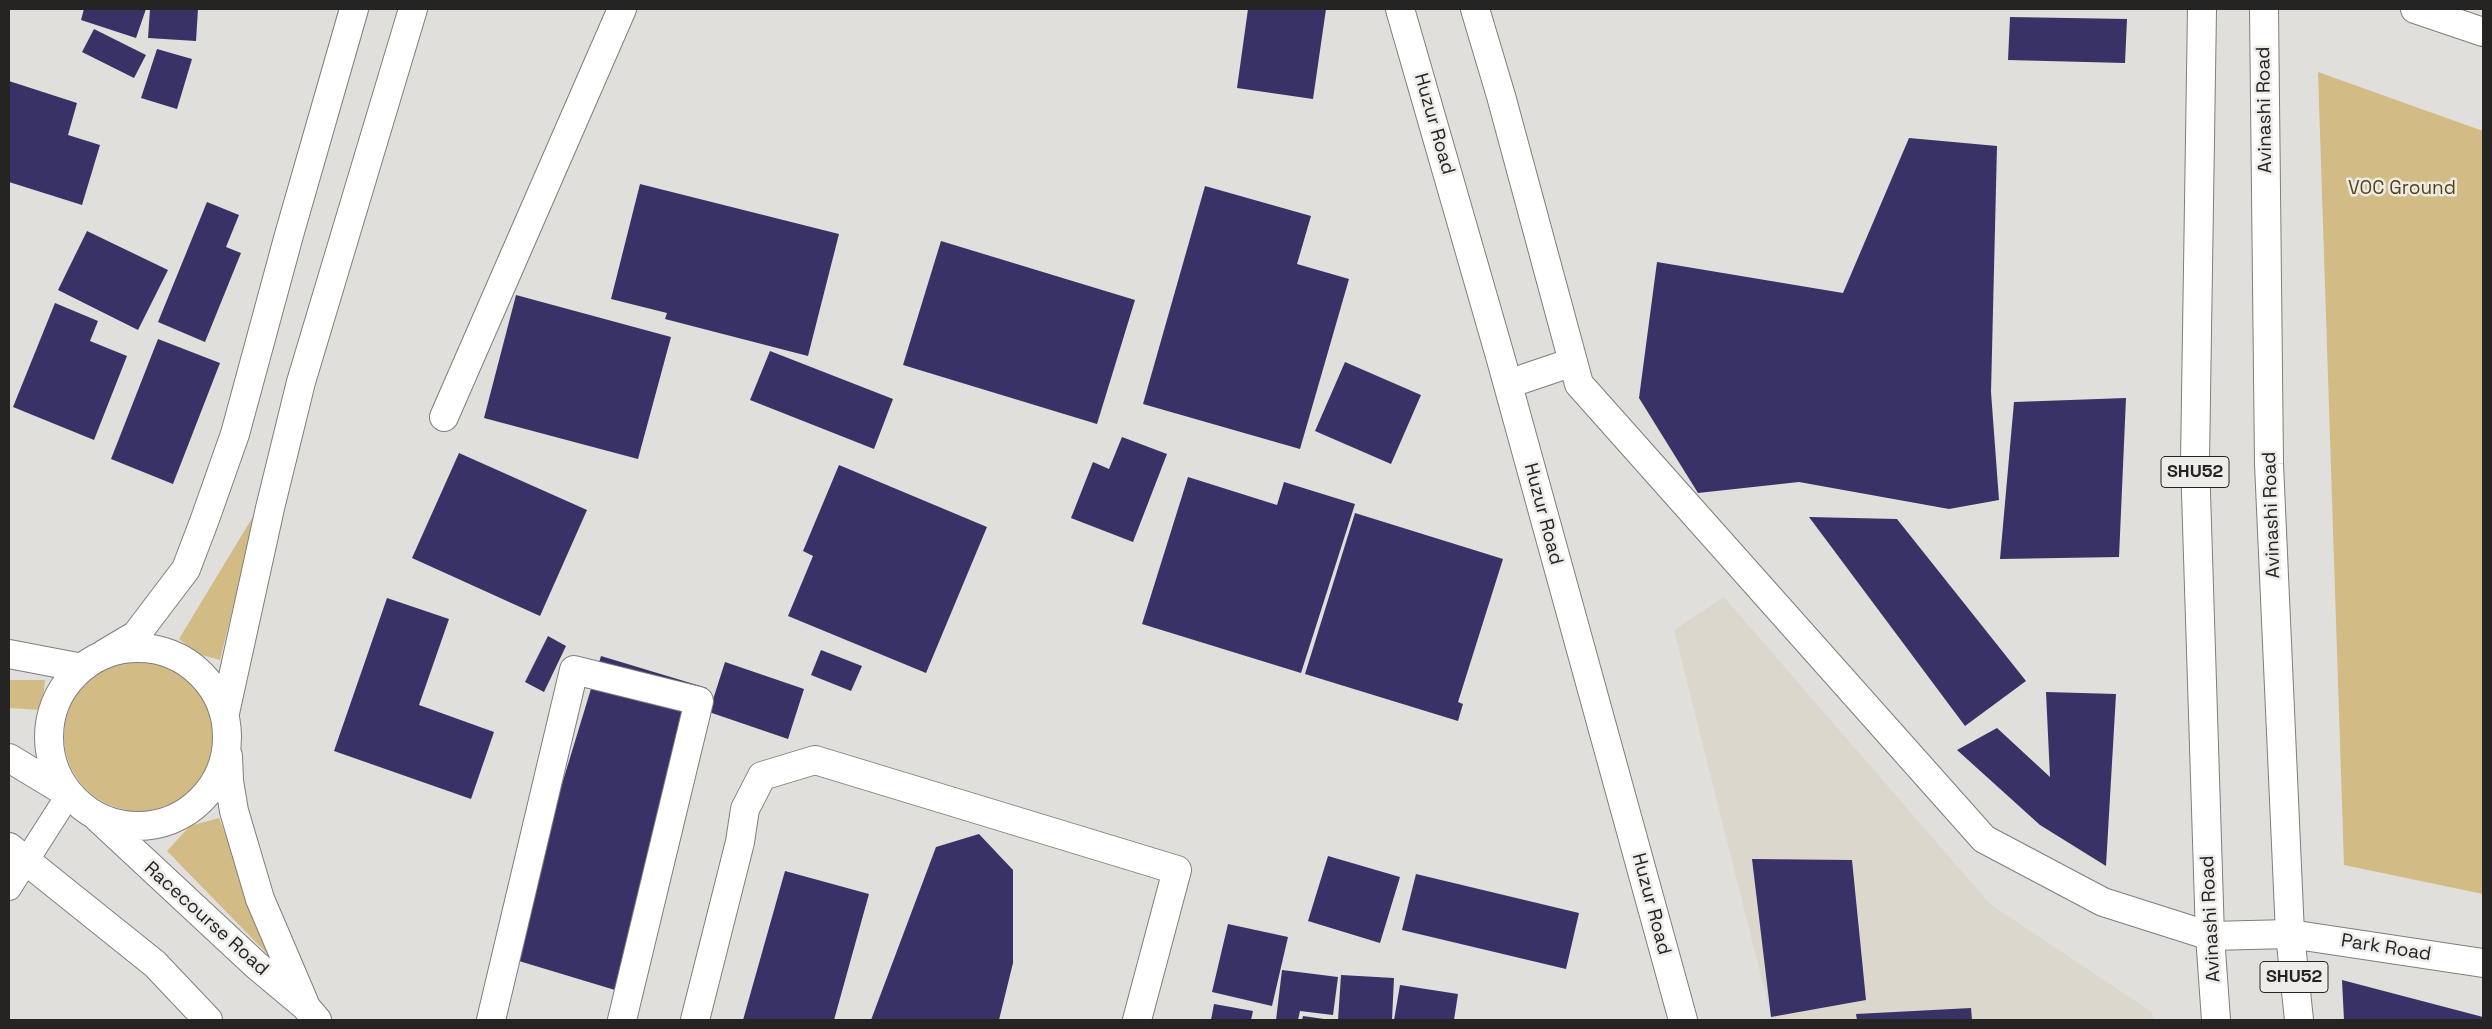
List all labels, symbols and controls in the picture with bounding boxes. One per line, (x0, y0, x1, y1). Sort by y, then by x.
street label: Avinashi Road (2252, 46, 2278, 174)
street label: Huzur Road (1409, 71, 1459, 177)
park label: VOC Ground (2348, 178, 2456, 200)
street label: Avinashi Road (2258, 451, 2286, 579)
road number: SHU52 (2161, 457, 2229, 488)
street label: Huzur Road (1518, 461, 1568, 567)
street label: Huzur Road (1626, 851, 1676, 957)
street label: Avinashi Road (2196, 855, 2226, 983)
street label: Racecourse Road (139, 857, 273, 981)
street label: Park Road (2339, 930, 2433, 966)
road number: SHU52 (2260, 962, 2328, 992)

